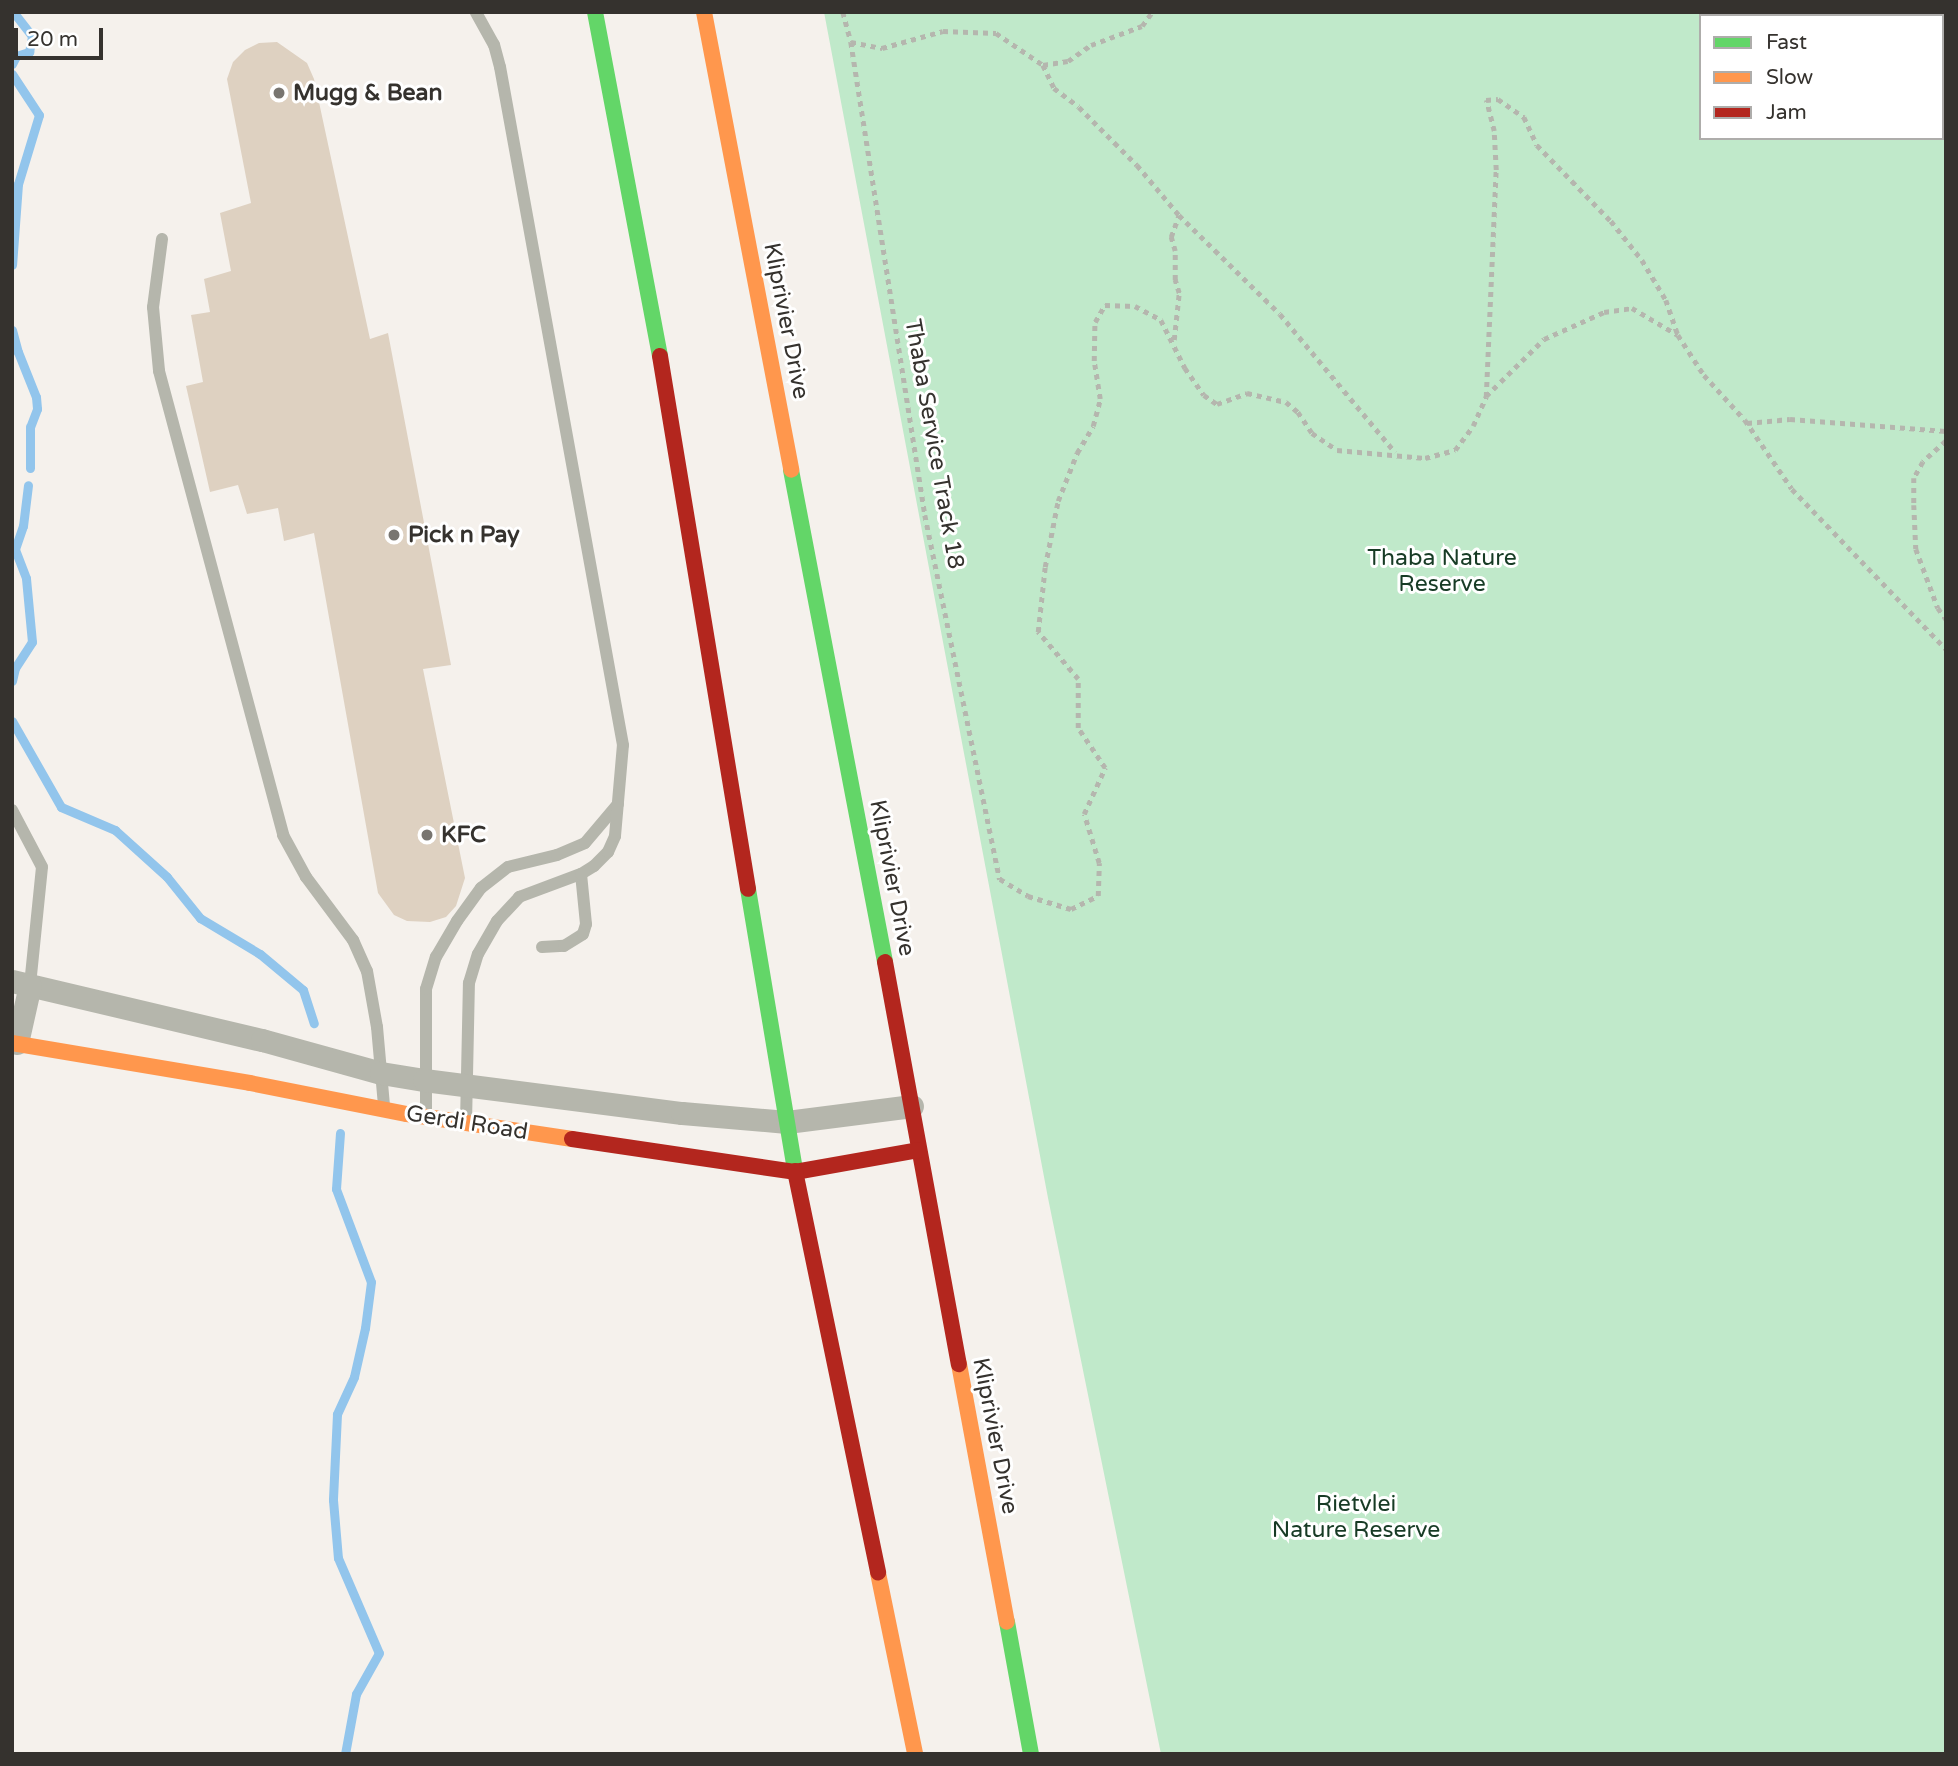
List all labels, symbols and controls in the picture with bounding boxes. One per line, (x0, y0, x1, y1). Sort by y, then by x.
scale bar (18, 14, 107, 58)
legend (1699, 14, 1944, 140)
text: 20 m (27, 27, 78, 52)
text: Fast (1766, 30, 1807, 55)
text: Slow (1766, 65, 1813, 90)
place label: Mugg & Bean (293, 79, 443, 107)
marker: Mugg & Bean (271, 85, 287, 101)
text: Jam (1766, 100, 1807, 125)
street label: Kliprivier Drive (757, 241, 815, 401)
street label: Thaba Service Track 18 (898, 317, 970, 571)
place label: Pick n Pay (408, 521, 520, 549)
marker: Pick n Pay (386, 527, 402, 543)
park label: Thaba Nature Reserve (1367, 544, 1517, 598)
street label: Kliprivier Drive (863, 798, 921, 958)
place label: KFC (441, 821, 486, 849)
marker: KFC (419, 827, 435, 843)
street label: Gerdi Road (404, 1100, 530, 1146)
street label: Kliprivier Drive (966, 1356, 1024, 1516)
park label: Rietvlei Nature Reserve (1272, 1490, 1440, 1544)

